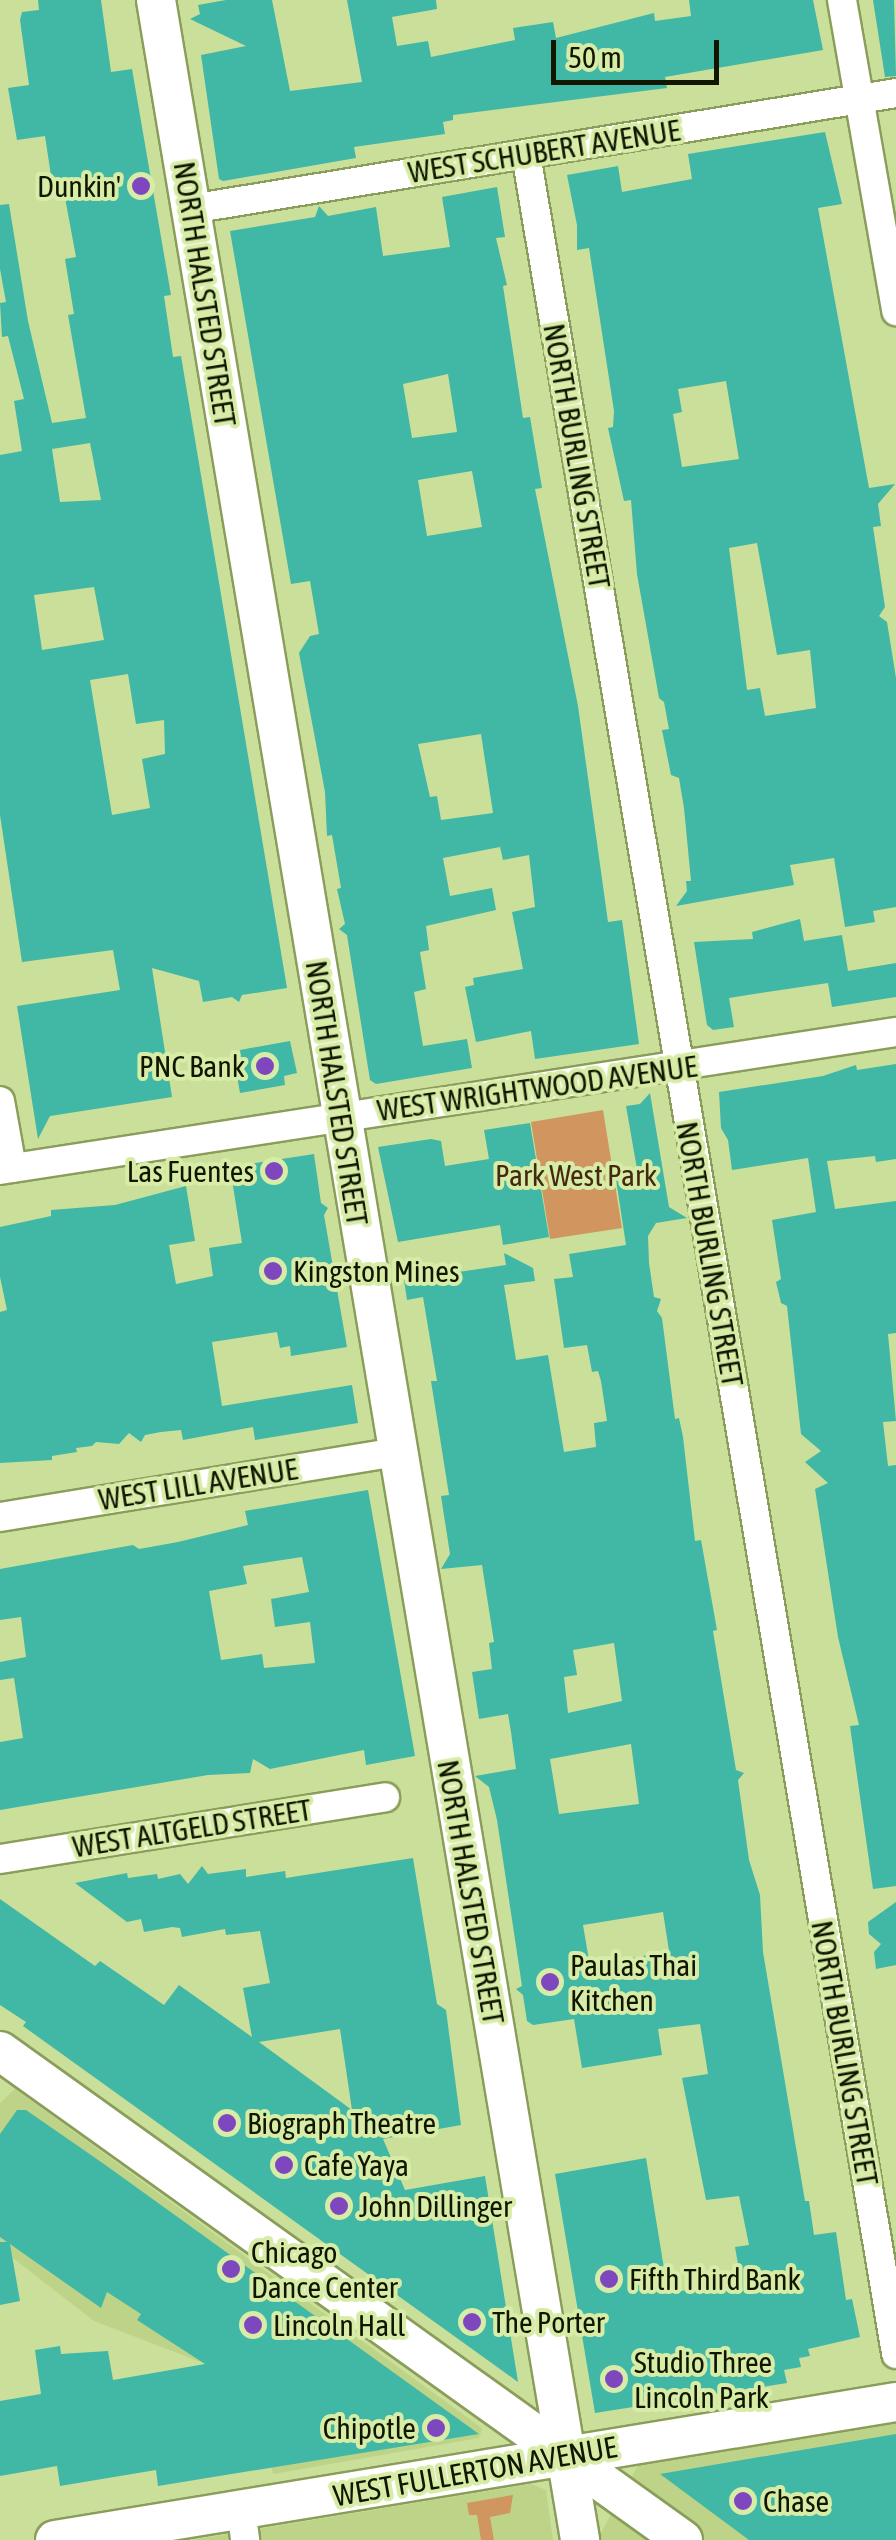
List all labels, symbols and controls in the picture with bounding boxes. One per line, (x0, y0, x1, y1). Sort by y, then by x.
scale bar (556, 20, 724, 82)
text: 50 m (568, 40, 622, 74)
street label: WEST SCHUBERT AVENUE (406, 112, 682, 190)
street label: NORTH HALSTED STREET (166, 159, 244, 429)
place label: Dunkin' (37, 168, 121, 204)
marker: Dunkin' (130, 175, 152, 197)
street label: NORTH BURLING STREET (536, 321, 618, 591)
street label: NORTH HALSTED STREET (298, 958, 376, 1228)
place label: PNC Bank (139, 1048, 245, 1084)
street label: WEST WRIGHTWOOD AVENUE (375, 1048, 699, 1128)
marker: PNC Bank (254, 1055, 276, 1077)
street label: NORTH BURLING STREET (669, 1119, 751, 1389)
place label: Las Fuentes (127, 1153, 254, 1189)
park label: Park West Park (495, 1157, 657, 1193)
marker: Las Fuentes (263, 1160, 285, 1182)
place label: Kingston Mines (293, 1253, 459, 1289)
marker: Kingston Mines (262, 1260, 284, 1282)
street label: WEST LILL AVENUE (96, 1451, 300, 1517)
street label: NORTH HALSTED STREET (430, 1757, 512, 2027)
street label: WEST ALTGELD STREET (70, 1791, 314, 1865)
street label: NORTH BURLING STREET (804, 1918, 886, 2188)
place label: Paulas Thai Kitchen (570, 1947, 697, 2018)
marker: Paulas Thai Kitchen (539, 1971, 561, 1993)
place label: Biograph Theatre (247, 2105, 436, 2141)
marker: Biograph Theatre (216, 2112, 238, 2134)
place label: Cafe Yaya (304, 2147, 409, 2183)
marker: Cafe Yaya (273, 2154, 295, 2176)
place label: John Dillinger (359, 2188, 512, 2224)
marker: John Dillinger (328, 2195, 350, 2217)
place label: Chicago Dance Center (251, 2234, 398, 2304)
marker: Chicago Dance Center (220, 2258, 242, 2280)
place label: Fifth Third Bank (629, 2261, 801, 2297)
marker: Fifth Third Bank (598, 2268, 620, 2290)
place label: The Porter (492, 2304, 605, 2340)
place label: Lincoln Hall (273, 2307, 405, 2343)
marker: The Porter (461, 2311, 483, 2333)
marker: Lincoln Hall (242, 2314, 264, 2336)
place label: Studio Three Lincoln Park (634, 2344, 772, 2414)
marker: Studio Three Lincoln Park (603, 2368, 625, 2390)
place label: Chipotle (323, 2410, 416, 2446)
marker: Chipotle (425, 2417, 447, 2439)
street label: WEST FULLERTON AVENUE (331, 2428, 619, 2514)
place label: Chase (763, 2483, 829, 2519)
marker: Chase (732, 2490, 754, 2512)

